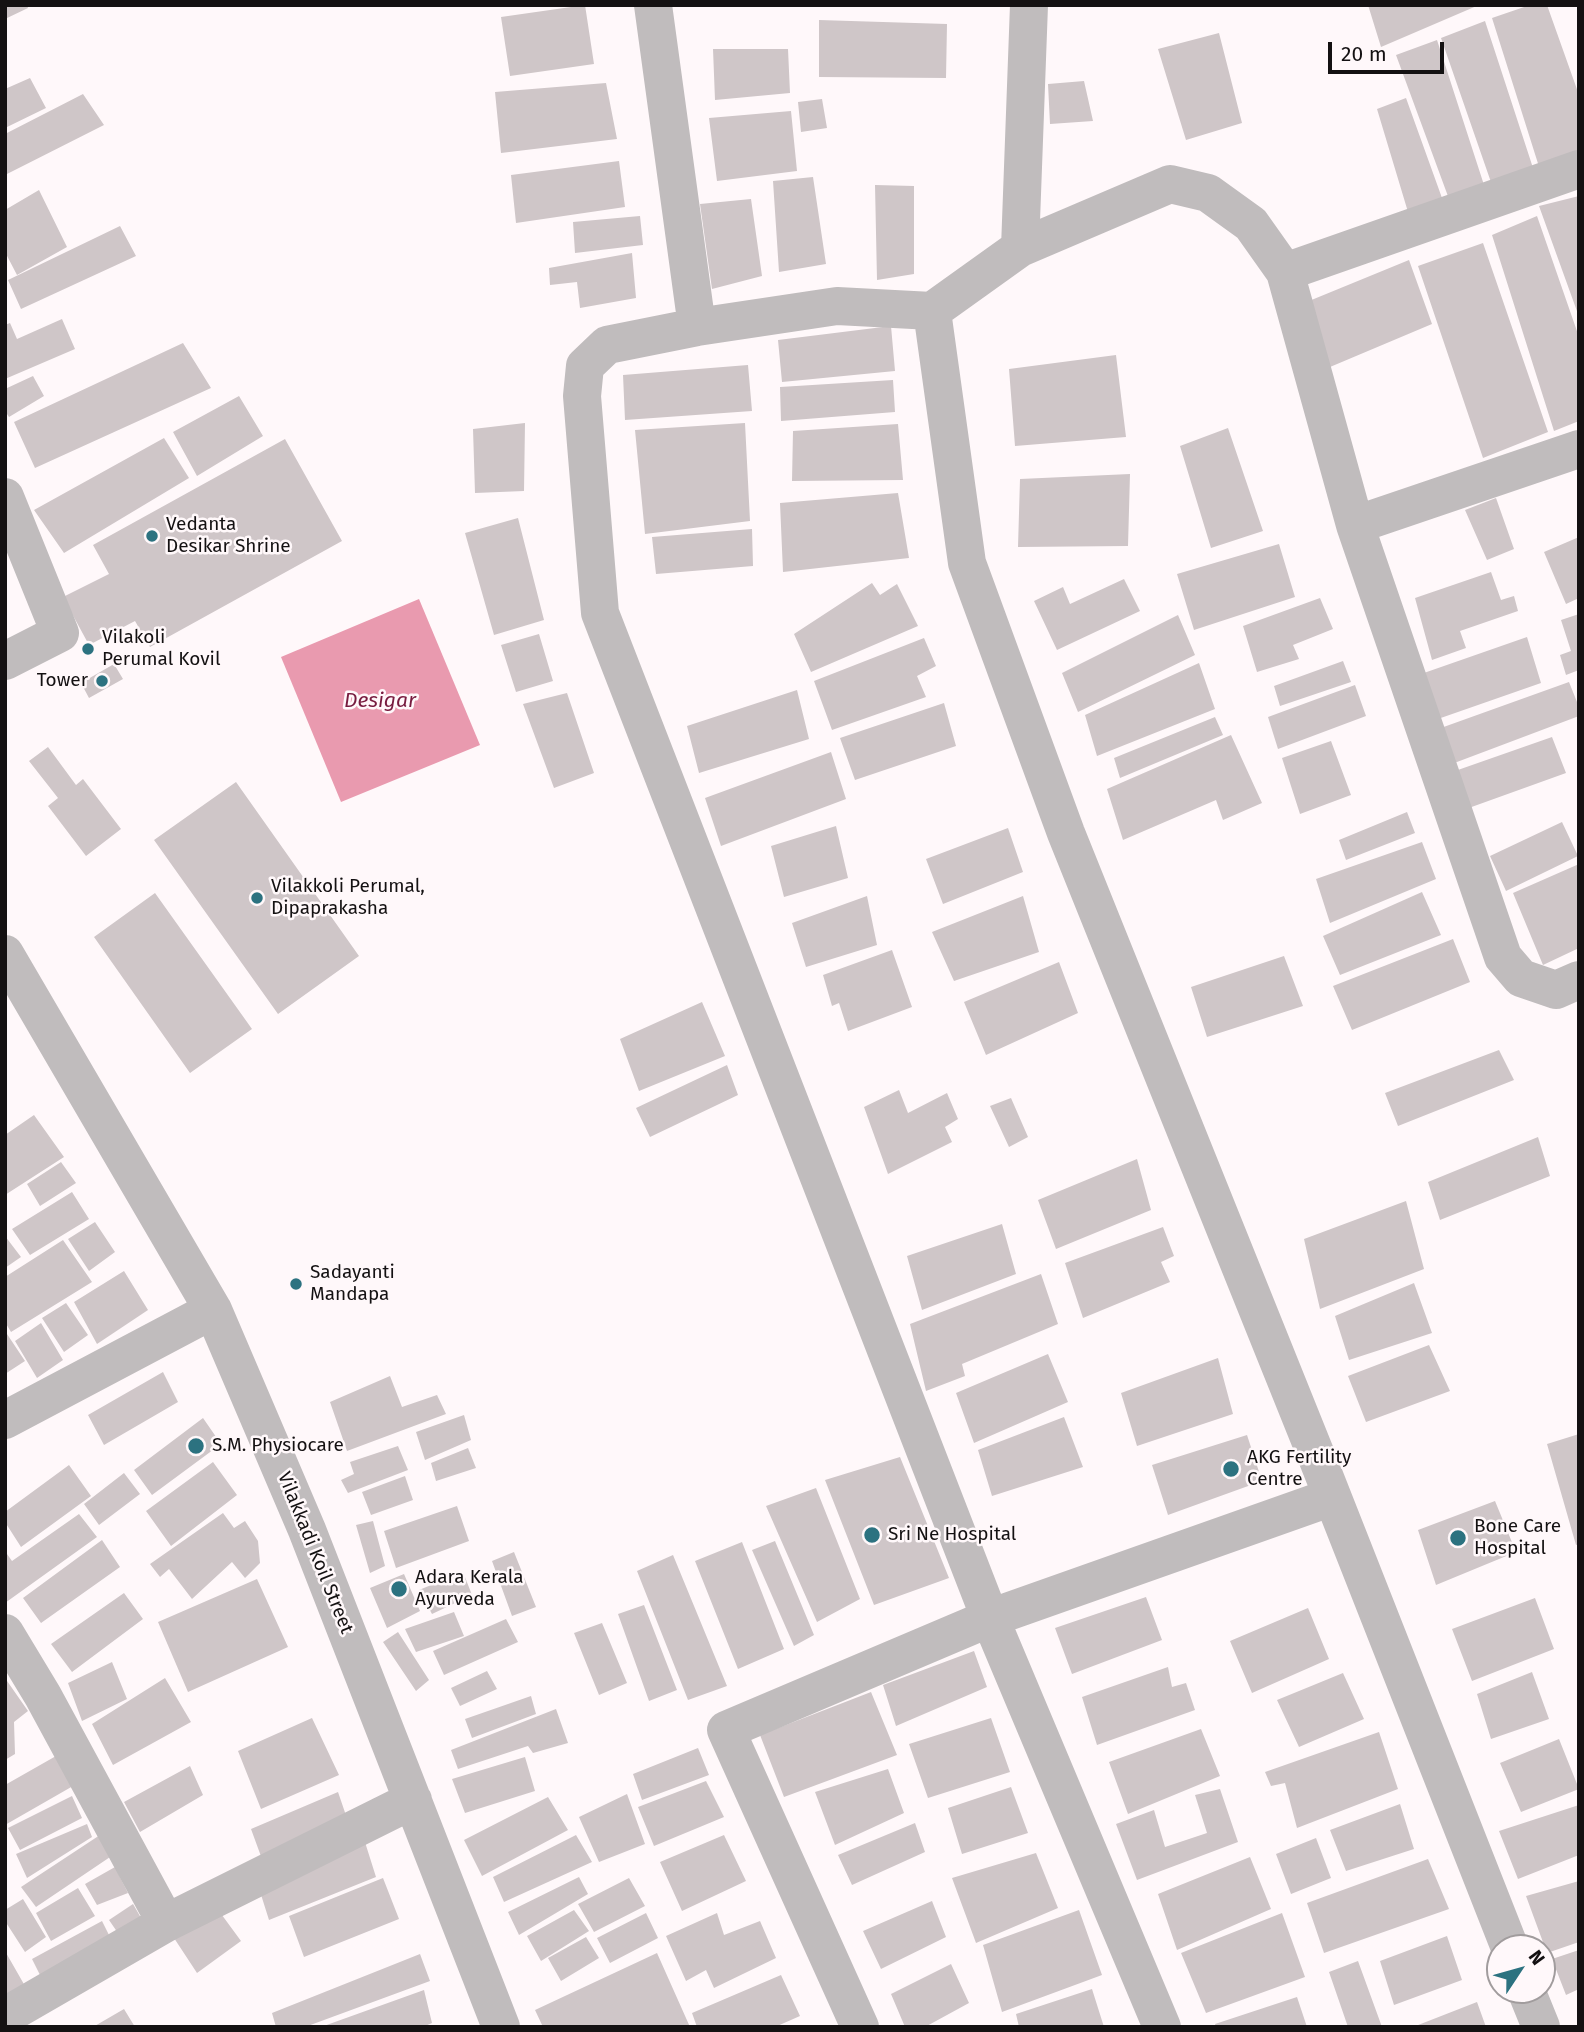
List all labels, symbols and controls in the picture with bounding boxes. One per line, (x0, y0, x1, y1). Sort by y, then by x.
scale bar (1332, 28, 1448, 72)
text: 20 m (1341, 41, 1387, 67)
place label: Vedanta Desikar Shrine (166, 514, 291, 558)
marker: Vedanta Desikar Shrine (144, 528, 160, 544)
place label: Vilakoli Perumal Kovil (102, 627, 220, 671)
marker: Vilakoli Perumal Kovil (80, 641, 96, 657)
place label: Tower (37, 670, 88, 692)
marker: Tower (94, 673, 110, 689)
water label: Desigar (344, 688, 416, 714)
place label: Vilakkoli Perumal, Dipaprakasha (271, 876, 425, 920)
marker: Vilakkoli Perumal, Dipaprakasha (249, 890, 265, 906)
place label: Sadayanti Mandapa (310, 1262, 395, 1306)
marker: Sadayanti Mandapa (288, 1276, 304, 1292)
place label: S.M. Physiocare (212, 1435, 344, 1457)
marker: S.M. Physiocare (186, 1436, 206, 1456)
place label: AKG Fertility Centre (1247, 1447, 1351, 1491)
marker: AKG Fertility Centre (1221, 1459, 1241, 1479)
street label: Vilakkadi Koil Street (272, 1469, 358, 1637)
place label: Bone Care Hospital (1474, 1516, 1561, 1560)
place label: Sri Ne Hospital (888, 1524, 1016, 1546)
marker: Sri Ne Hospital (862, 1525, 882, 1545)
marker: Bone Care Hospital (1448, 1528, 1468, 1548)
place label: Adara Kerala Ayurveda (415, 1567, 524, 1611)
marker: Adara Kerala Ayurveda (389, 1579, 409, 1599)
north arrow (1486, 1934, 1556, 2004)
text: N (1524, 1946, 1550, 1969)

